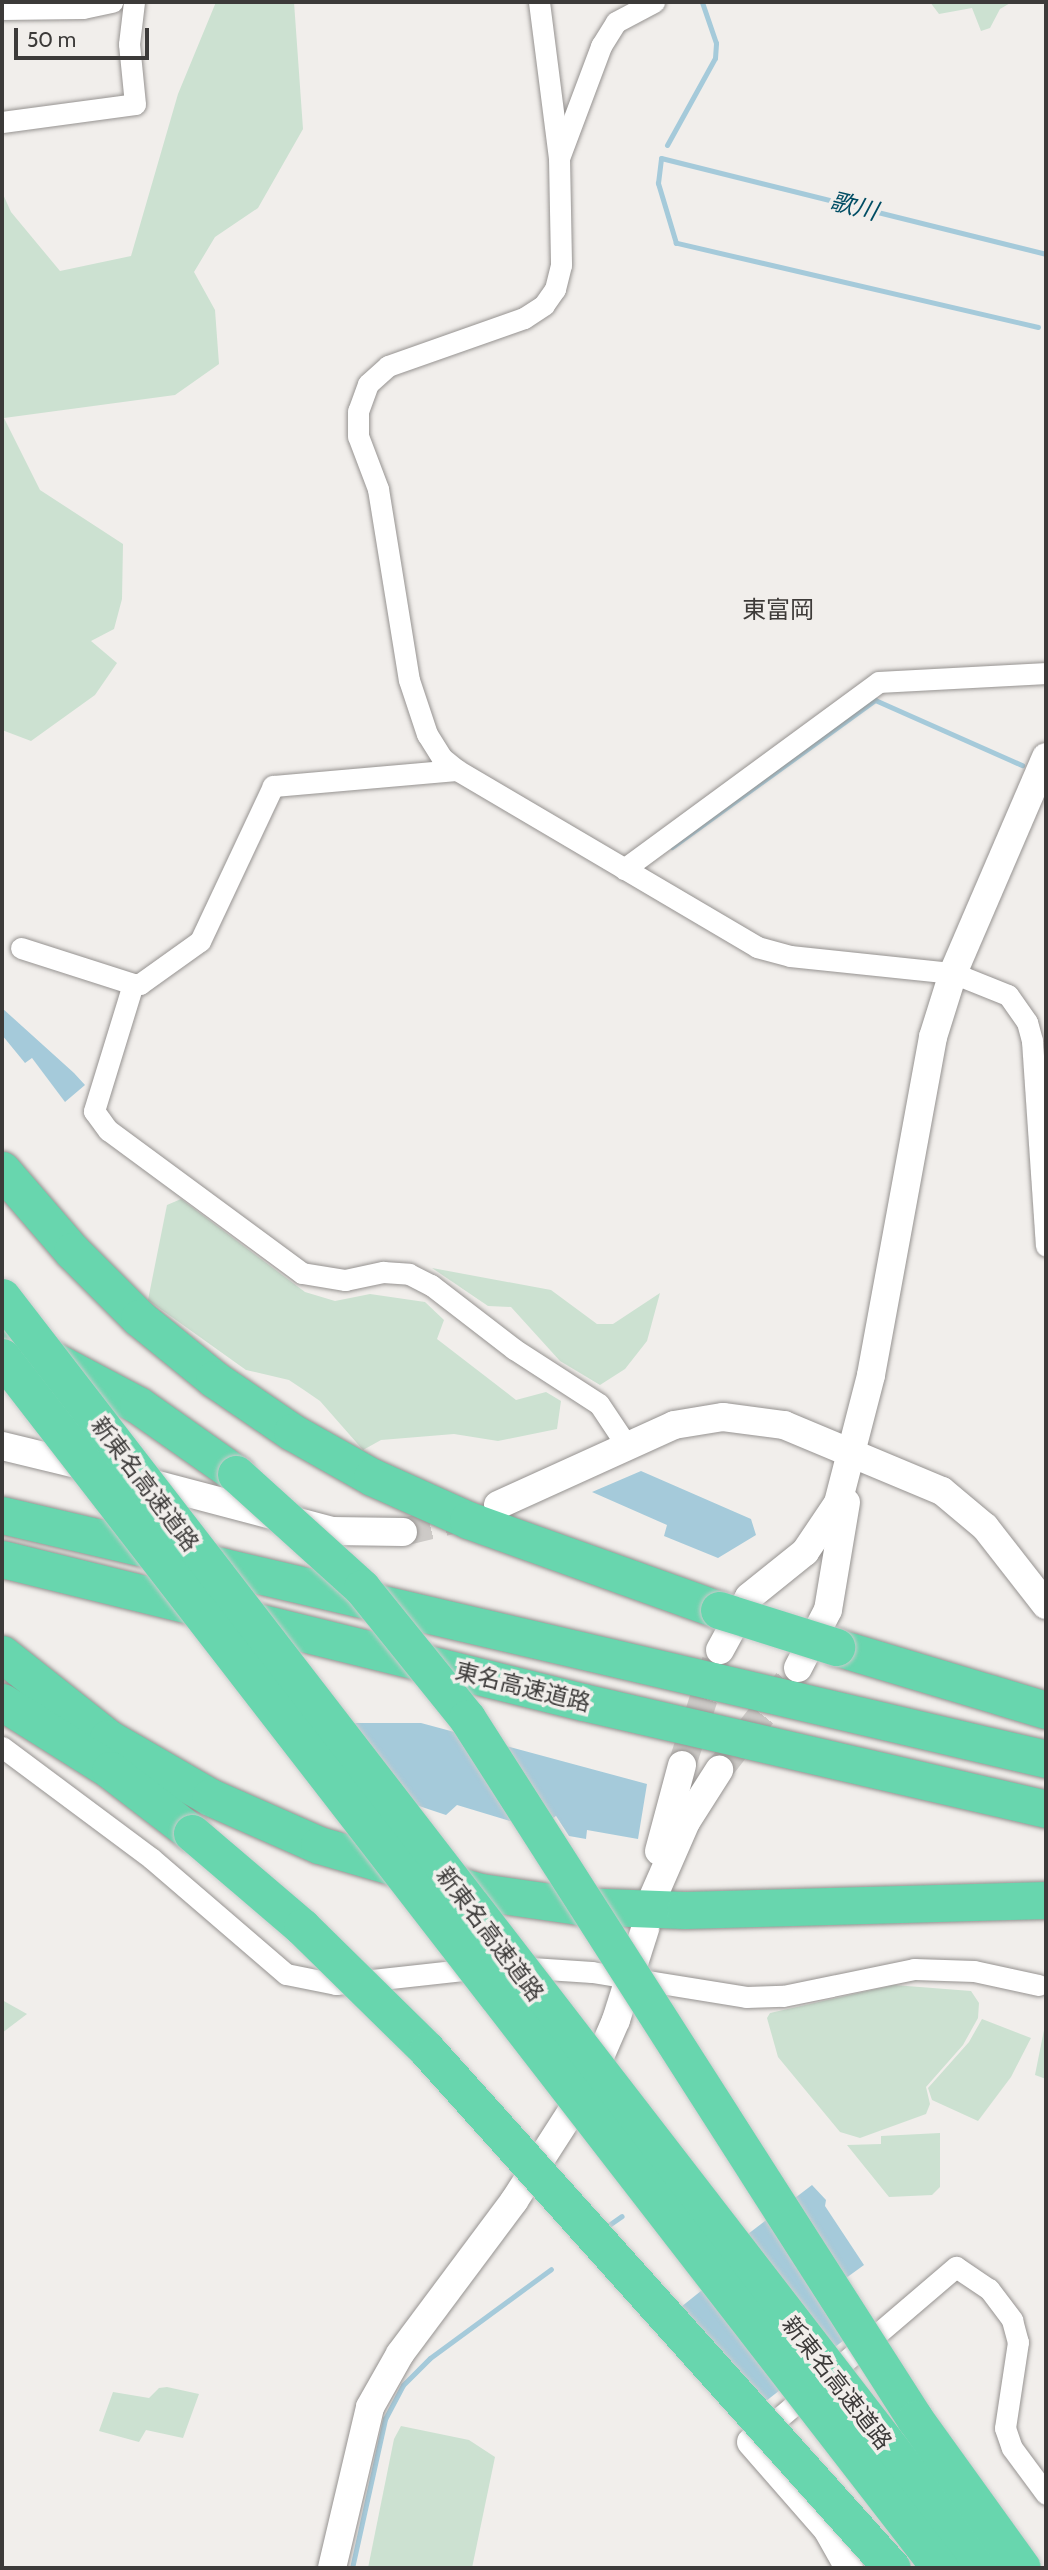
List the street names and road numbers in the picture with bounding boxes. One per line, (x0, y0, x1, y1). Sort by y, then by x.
street label: 新東名高速道路 (86, 1411, 204, 1557)
street label: 東名高速道路 (453, 1657, 593, 1717)
street label: 新東名高速道路 (431, 1861, 549, 2007)
street label: 新東名高速道路 (777, 2311, 897, 2455)

